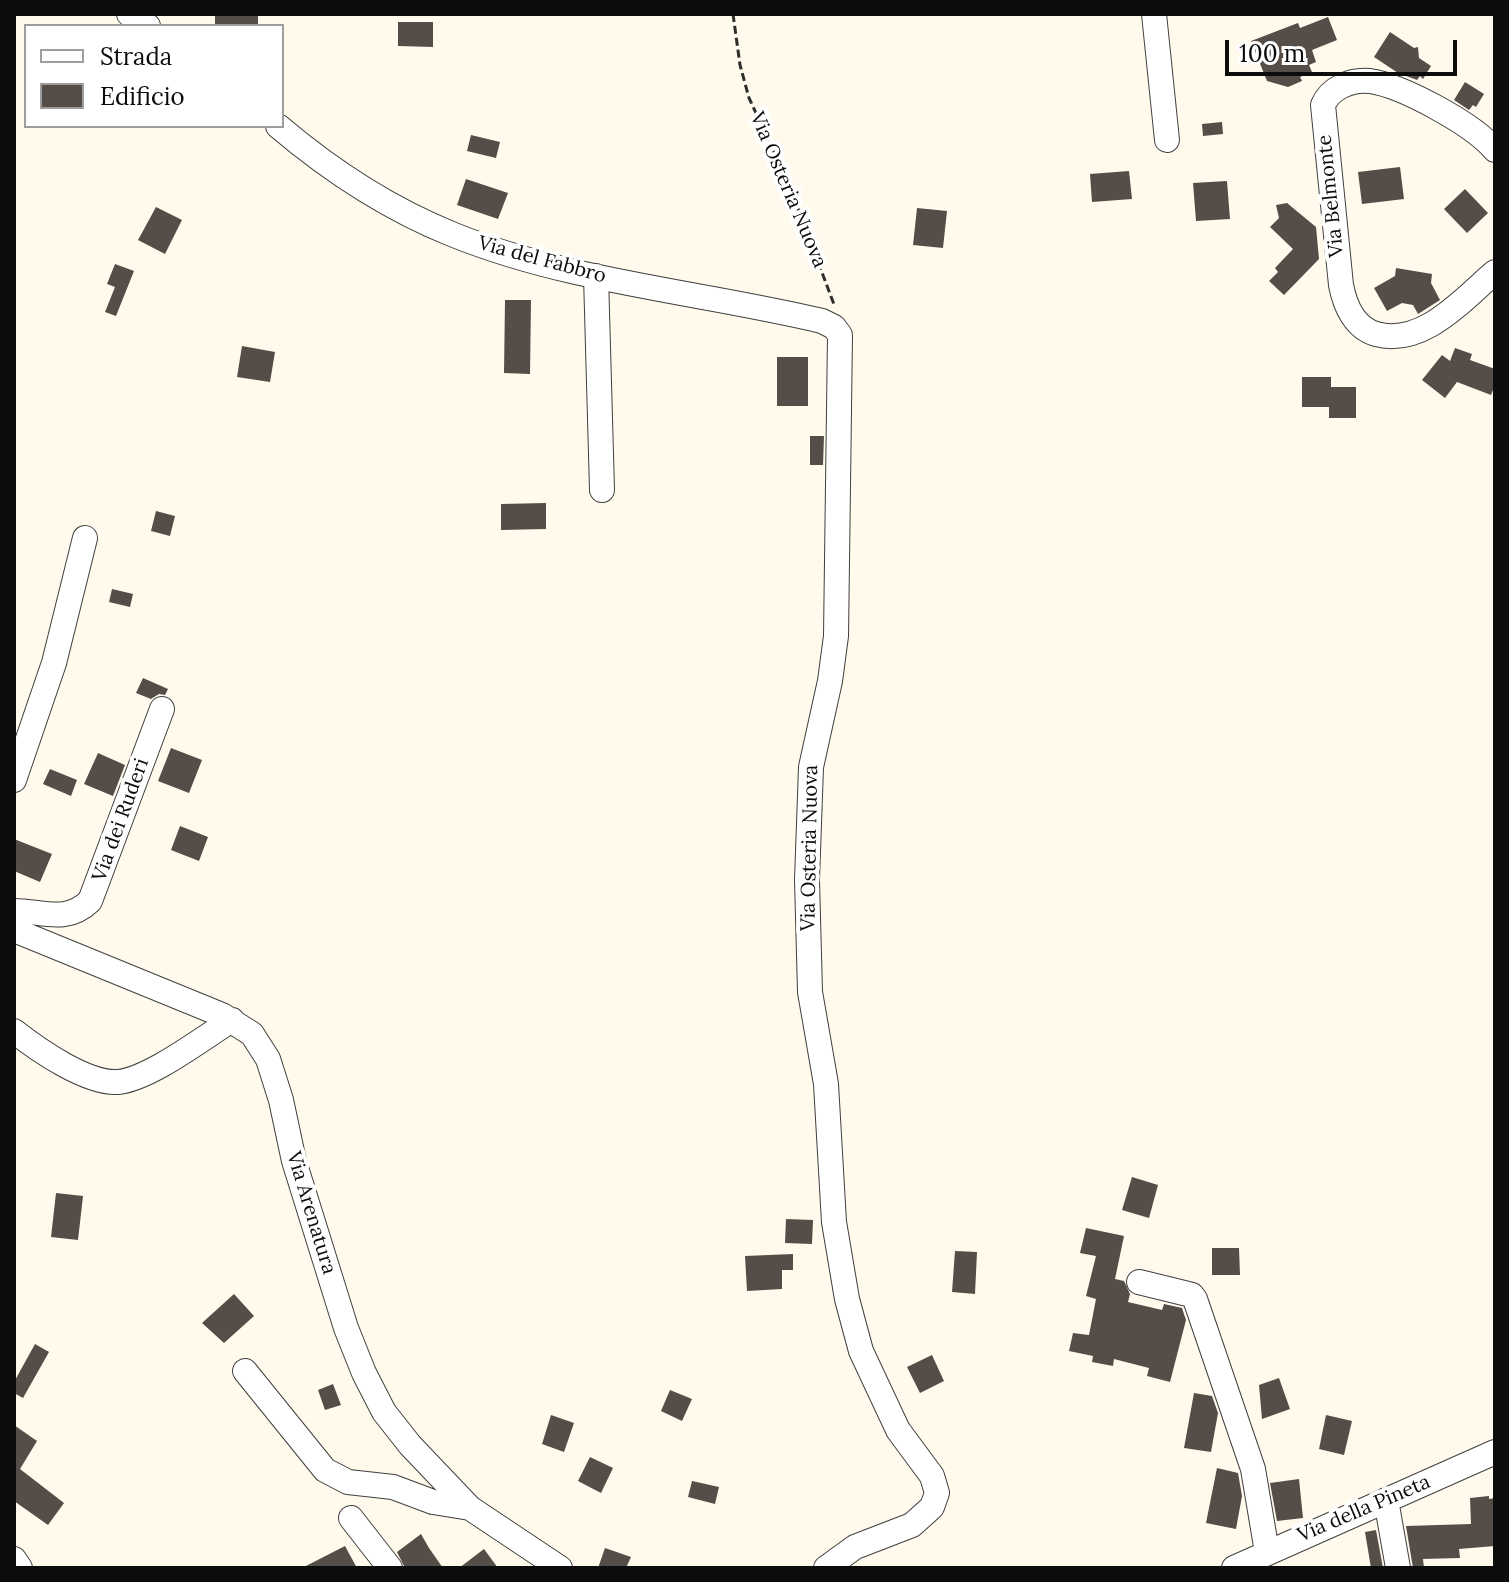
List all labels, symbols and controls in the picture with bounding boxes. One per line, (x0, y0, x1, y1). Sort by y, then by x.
legend (24, 24, 284, 128)
scale bar (1229, 24, 1461, 74)
text: 100 m (1239, 38, 1305, 69)
text: Strada (100, 41, 172, 72)
text: Edificio (100, 81, 185, 112)
street label: Via Osteria Nuova (744, 109, 832, 271)
street label: Via Belmonte (1313, 134, 1349, 258)
street label: Via del Fabbro (475, 231, 609, 289)
street label: Via dei Ruderi (88, 755, 154, 885)
street label: Via Osteria Nuova (797, 765, 823, 931)
street label: Via Arenatura (281, 1149, 341, 1277)
street label: Via della Pineta (1294, 1470, 1434, 1548)

